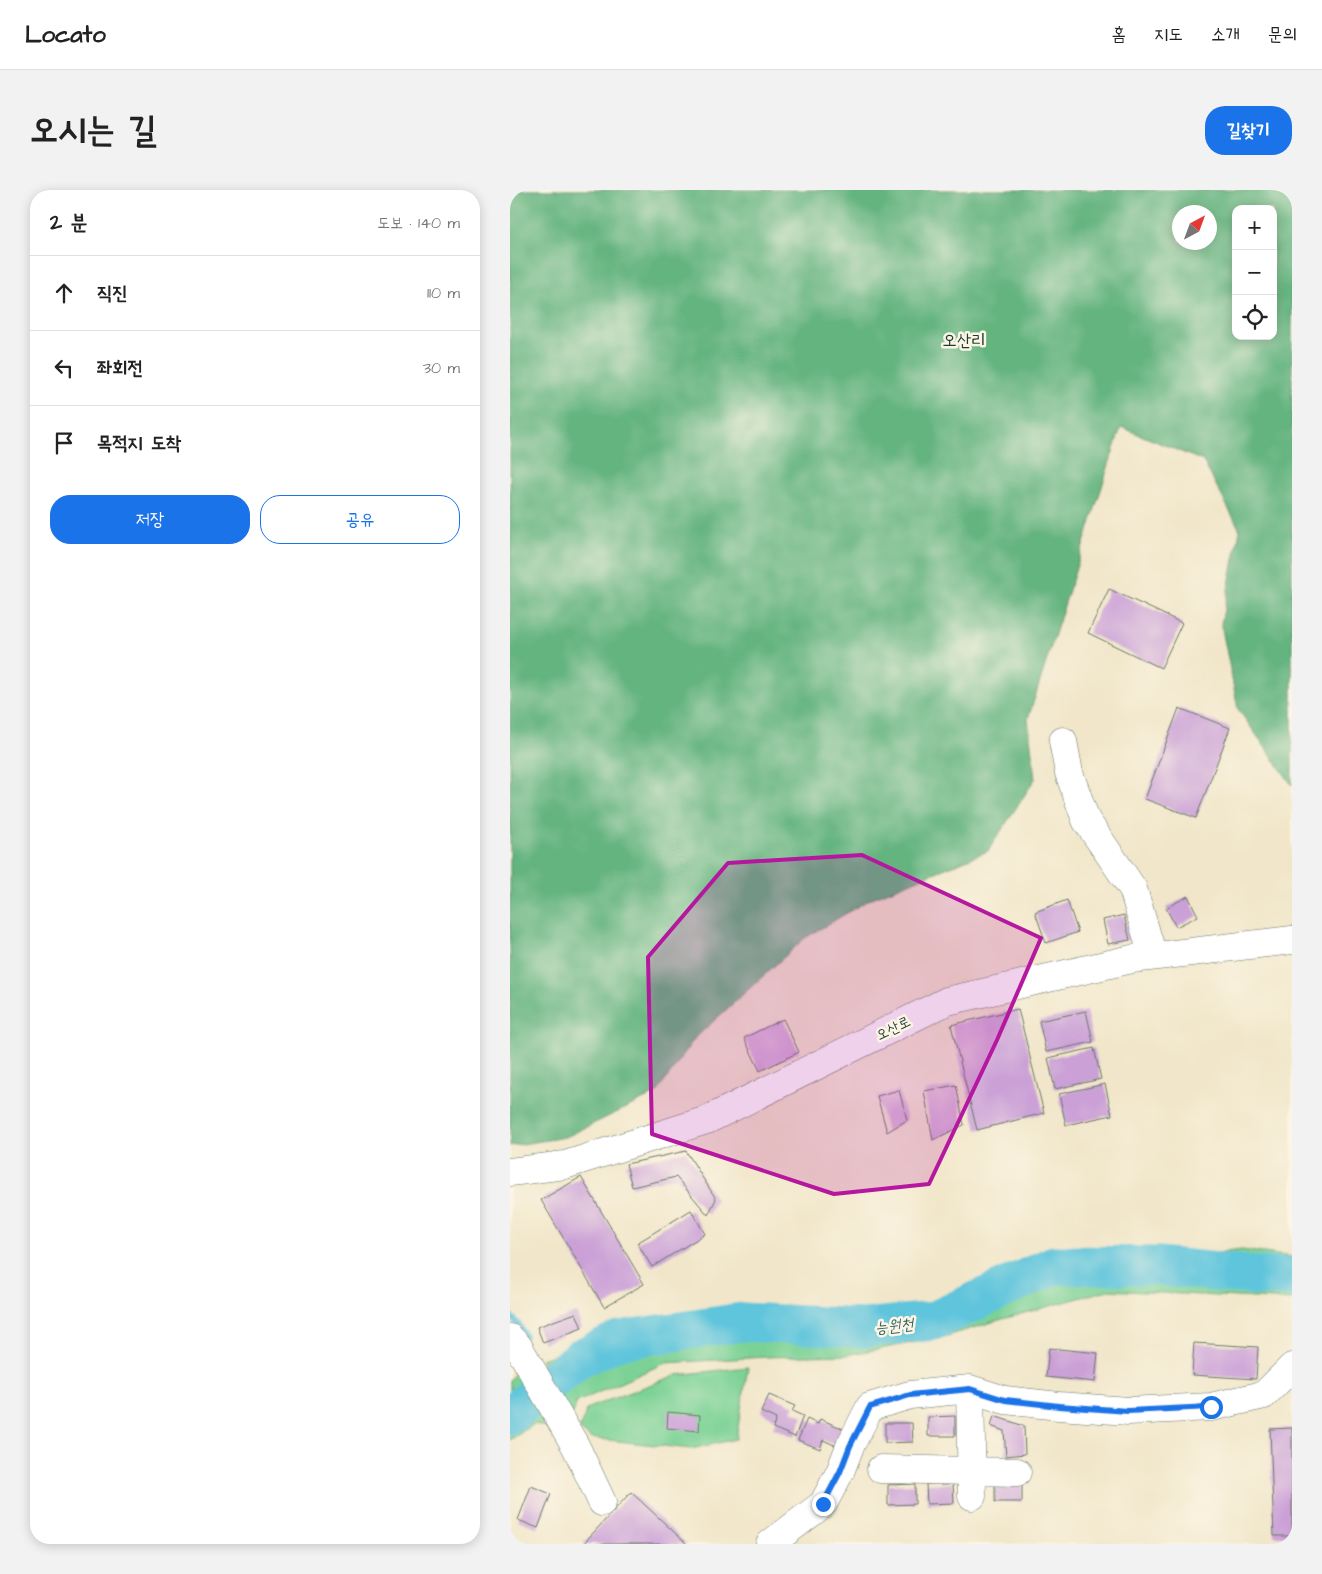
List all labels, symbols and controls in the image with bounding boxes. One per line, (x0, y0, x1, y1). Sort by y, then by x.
text: Locato (25, 18, 106, 52)
text: 홈 (1112, 22, 1126, 47)
text: 지도 (1154, 22, 1183, 47)
text: 소개 (1211, 22, 1240, 47)
text: 문의 (1268, 22, 1297, 47)
text: 오시는 길 (30, 106, 157, 155)
button: 길찾기 (1205, 106, 1292, 155)
north arrow (1172, 205, 1217, 250)
map controls (1232, 205, 1277, 340)
button: + (1232, 205, 1277, 250)
text: 2 분 (50, 208, 87, 237)
text: 도보 · 140 m (377, 212, 460, 234)
button: − (1232, 250, 1277, 295)
icon: ahead (50, 279, 78, 307)
text: 직진 (97, 280, 128, 307)
text: 110 m (427, 282, 460, 304)
button: locate (1232, 295, 1277, 340)
district label: 오산리 (942, 328, 986, 353)
icon: left (50, 354, 78, 382)
text: 좌회전 (97, 355, 143, 382)
text: 30 m (423, 357, 460, 379)
icon: arrive (50, 429, 78, 457)
text: 목적지 도착 (97, 430, 181, 457)
button: 저장 (50, 495, 250, 544)
button: 공유 (260, 495, 460, 544)
street label: 오산로 (872, 1011, 914, 1046)
water label: 능원천 (874, 1313, 917, 1339)
route start (1200, 1396, 1223, 1419)
route end (812, 1493, 835, 1516)

